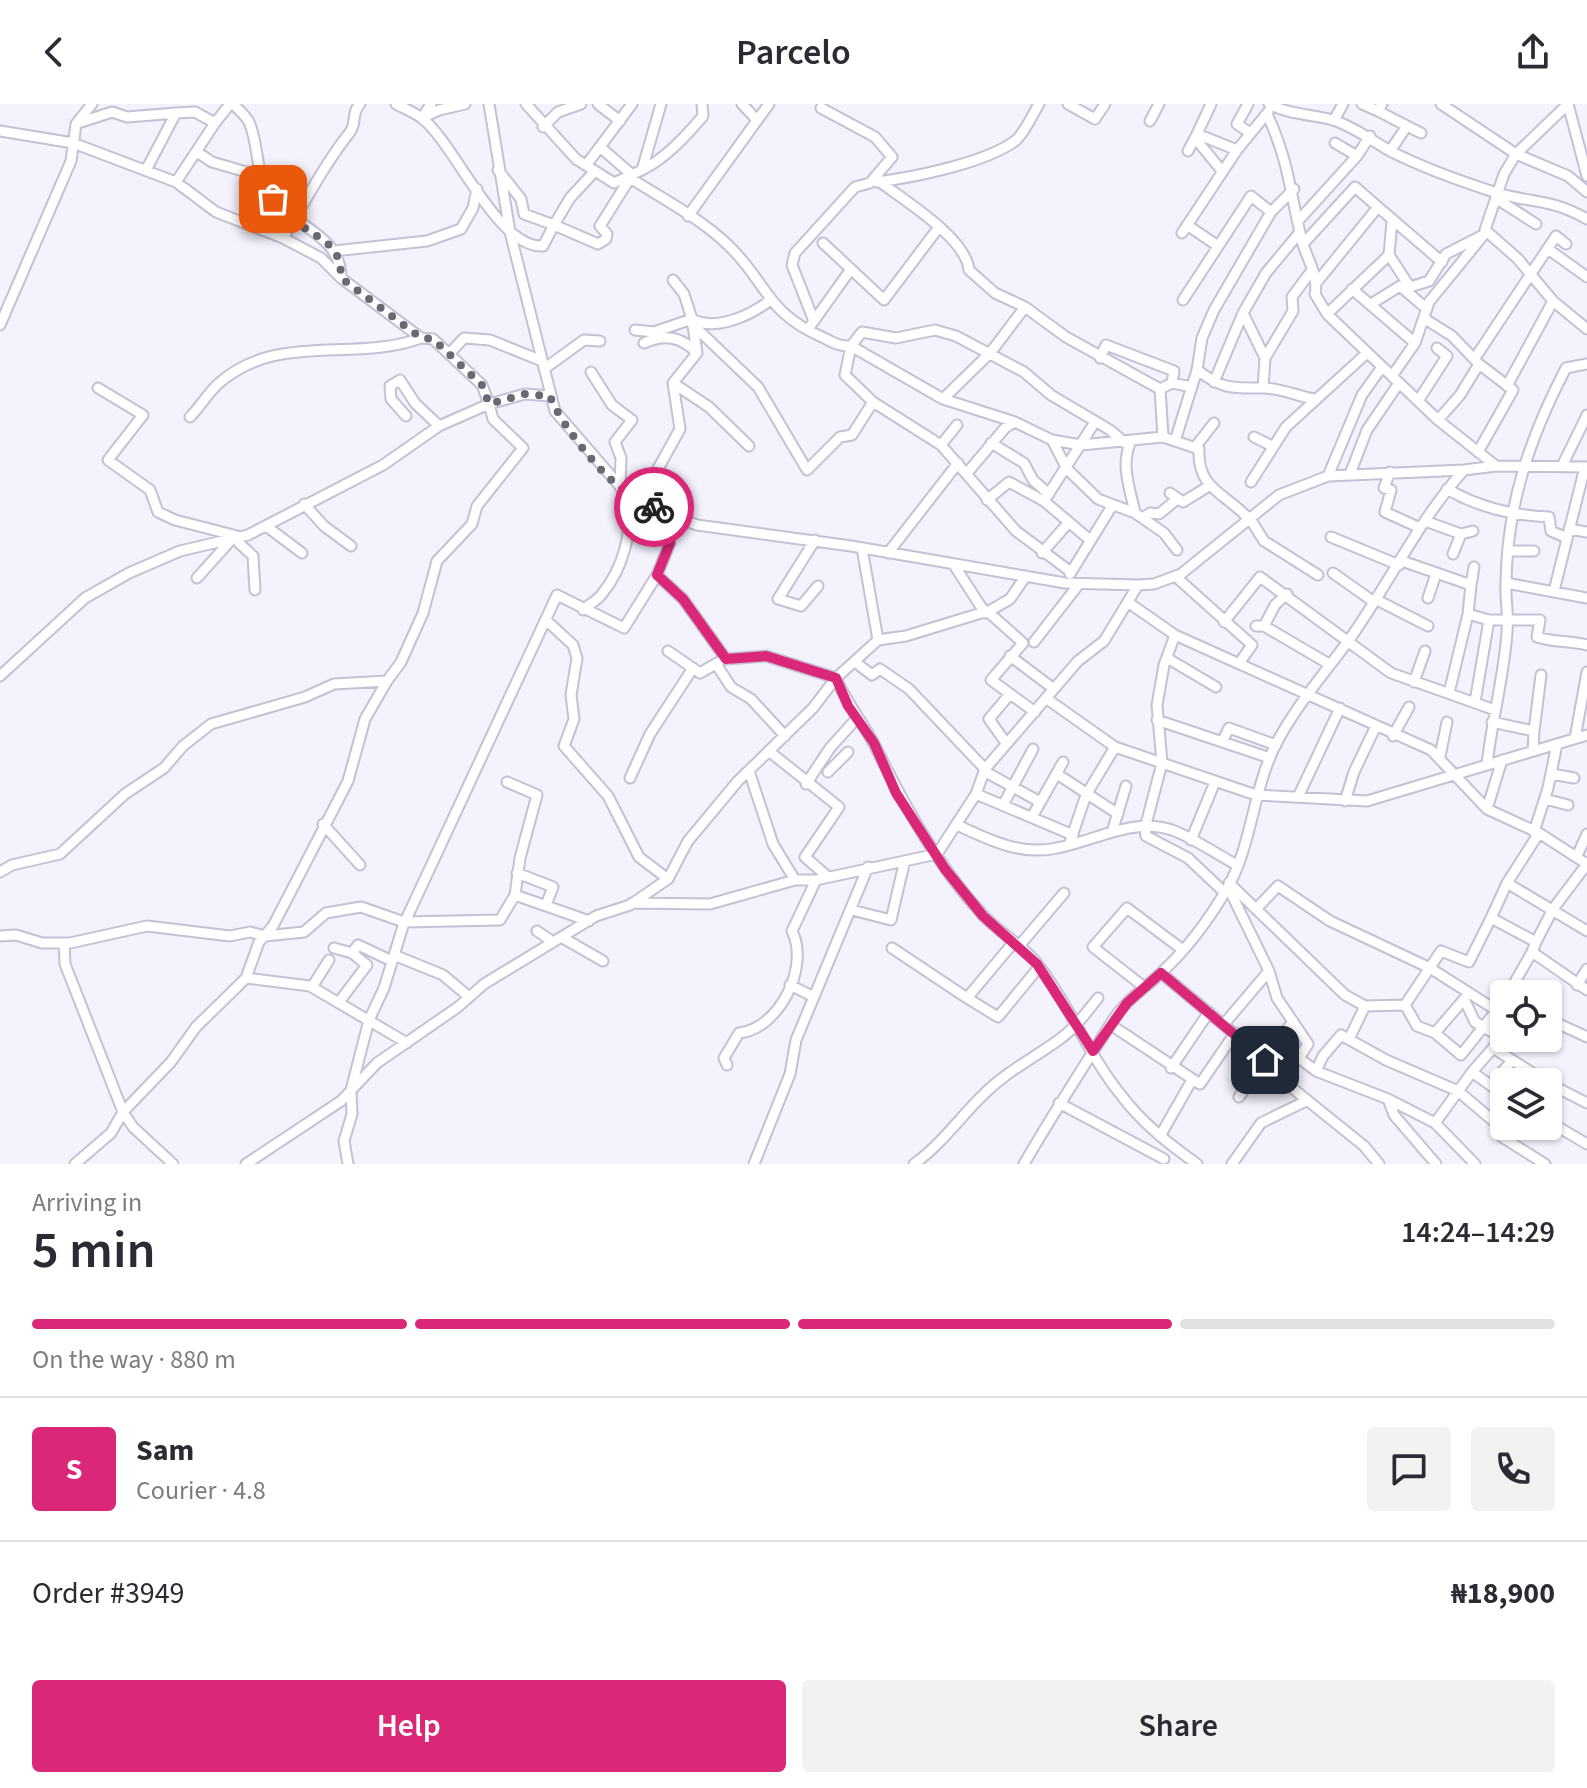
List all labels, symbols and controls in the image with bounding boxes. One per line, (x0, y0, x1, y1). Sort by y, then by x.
text: Parcelo (736, 27, 851, 78)
icon: back (32, 30, 76, 74)
icon: share (1511, 30, 1555, 74)
pin (239, 165, 307, 233)
icon: bag (251, 177, 295, 221)
courier (614, 467, 694, 547)
icon: bike (632, 485, 676, 529)
map controls (1490, 980, 1562, 1140)
button: locate (1490, 980, 1562, 1052)
pin (1231, 1026, 1299, 1094)
icon: home (1243, 1038, 1287, 1082)
button: layers (1490, 1068, 1562, 1140)
text: Arriving in (32, 1184, 142, 1221)
text: 14:24–14:29 (1401, 1211, 1555, 1254)
text: 5 min (32, 1214, 156, 1288)
text: On the way · 880 m (32, 1341, 236, 1378)
button: chat (1367, 1427, 1451, 1511)
button: phone (1471, 1427, 1555, 1511)
text: Sam (136, 1429, 194, 1472)
text: S (66, 1448, 82, 1491)
text: Courier · 4.8 (136, 1472, 266, 1509)
text: Order #3949 (32, 1572, 185, 1615)
text: ₦18,900 (1451, 1572, 1555, 1615)
button: Help (32, 1680, 786, 1772)
button: Share (802, 1680, 1555, 1772)

